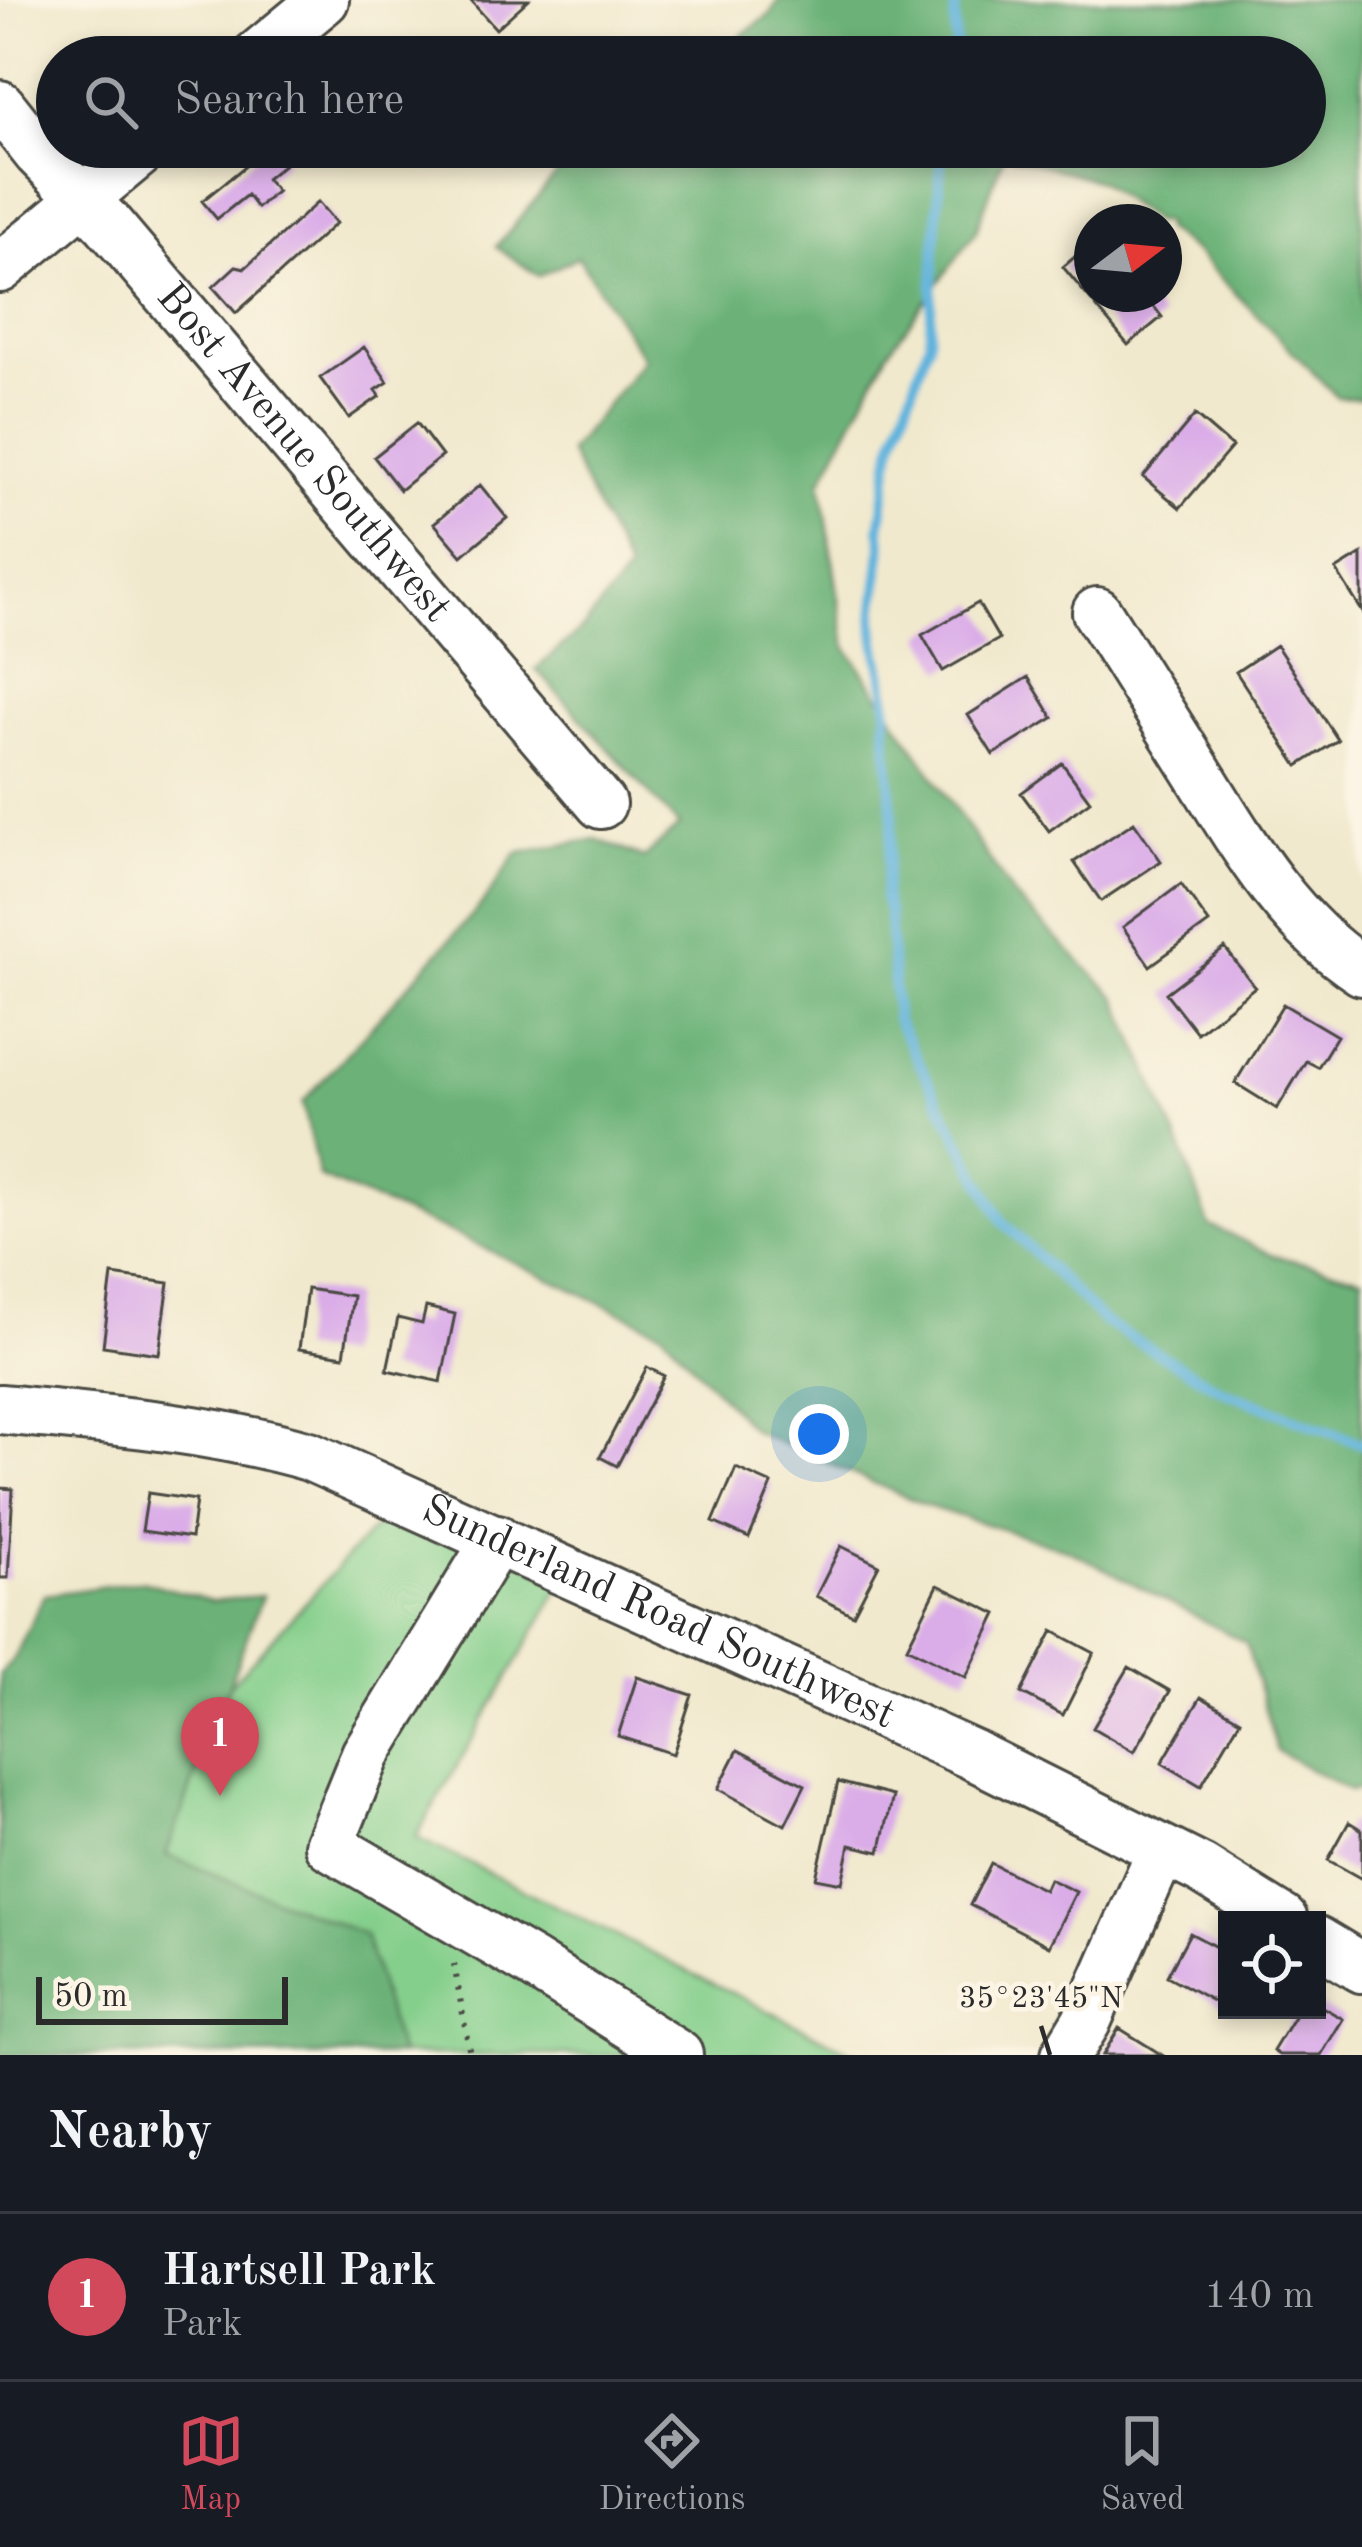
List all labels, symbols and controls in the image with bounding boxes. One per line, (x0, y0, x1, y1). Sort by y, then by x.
search box (36, 36, 1326, 168)
icon: search (78, 69, 144, 135)
text: Search here (174, 79, 404, 124)
north arrow (1074, 204, 1182, 312)
street label: Bost Avenue Southwest (148, 276, 458, 631)
your location (789, 1404, 849, 1464)
street label: Sunderland Road Southwest (416, 1489, 901, 1738)
pin: 1 (181, 1697, 259, 1796)
map controls (1218, 1911, 1326, 2019)
button: locate (1218, 1911, 1326, 2019)
scale bar (36, 1971, 288, 2024)
text: 50 m (54, 1981, 128, 2014)
text: 35°23'45"N (959, 1984, 1123, 2014)
text: Nearby (48, 2108, 213, 2159)
text: Hartsell Park (162, 2250, 436, 2295)
text: 1 (76, 2277, 98, 2316)
text: 140 m (1204, 2277, 1314, 2316)
text: Park (162, 2305, 242, 2344)
tab: Map (178, 2408, 244, 2521)
tab: Directions (599, 2408, 745, 2521)
tab: Saved (1100, 2408, 1184, 2521)

